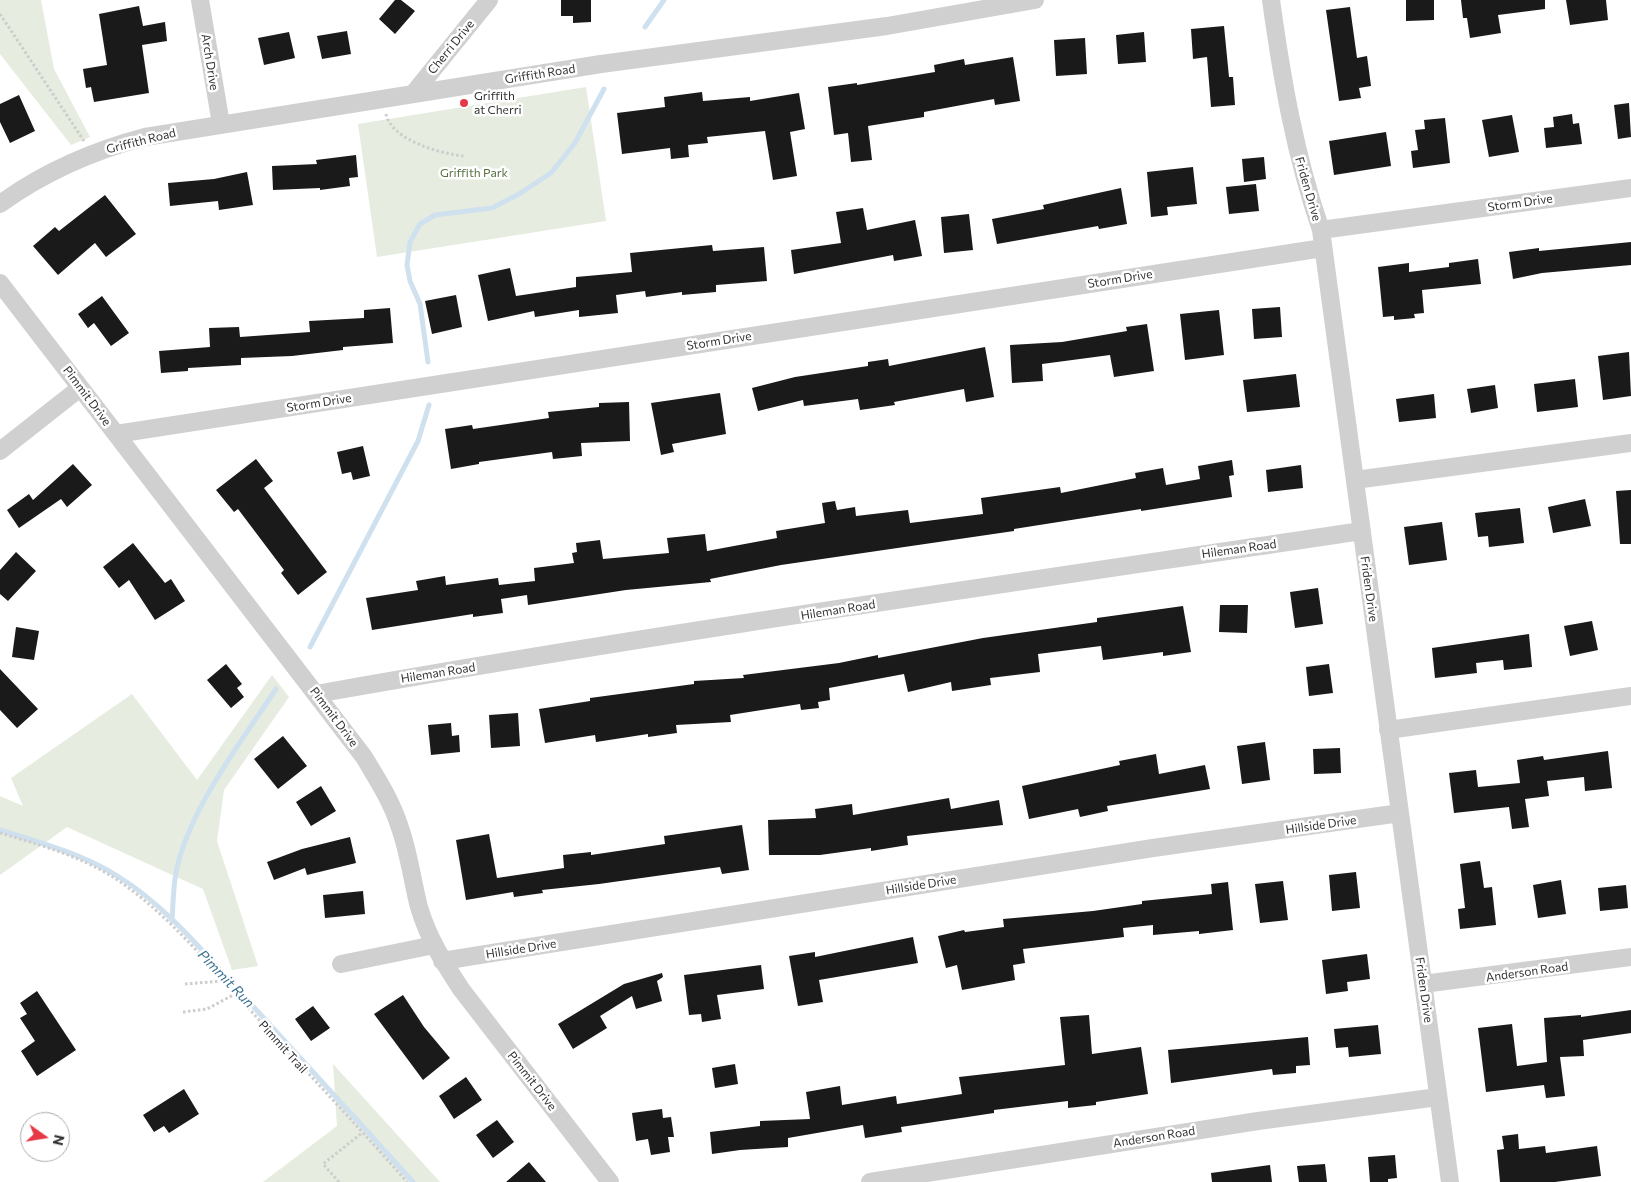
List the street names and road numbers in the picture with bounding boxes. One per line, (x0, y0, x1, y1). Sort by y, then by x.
street label: Cherri Drive (425, 17, 477, 77)
street label: Arch Drive (198, 33, 222, 91)
street label: Griffith Road (504, 61, 576, 87)
street label: Griffith Road (105, 125, 177, 157)
street label: Friden Drive (1292, 155, 1324, 223)
street label: Storm Drive (1487, 191, 1553, 215)
street label: Storm Drive (1087, 267, 1153, 291)
street label: Storm Drive (686, 329, 752, 353)
street label: Pimmit Drive (60, 363, 114, 429)
street label: Storm Drive (286, 391, 352, 415)
street label: Hileman Road (1201, 537, 1277, 561)
street label: Friden Drive (1357, 555, 1381, 623)
street label: Hileman Road (800, 597, 876, 623)
street label: Hileman Road (400, 660, 476, 686)
street label: Pimmit Drive (307, 684, 361, 750)
street label: Hillside Drive (1285, 813, 1357, 837)
street label: Hillside Drive (885, 872, 957, 898)
street label: Hillside Drive (485, 936, 557, 962)
street label: Friden Drive (1412, 956, 1436, 1024)
street label: Anderson Road (1485, 959, 1569, 985)
street label: Pimmit Trail (256, 1018, 310, 1076)
street label: Pimmit Drive (505, 1049, 559, 1113)
street label: Anderson Road (1112, 1123, 1196, 1151)

